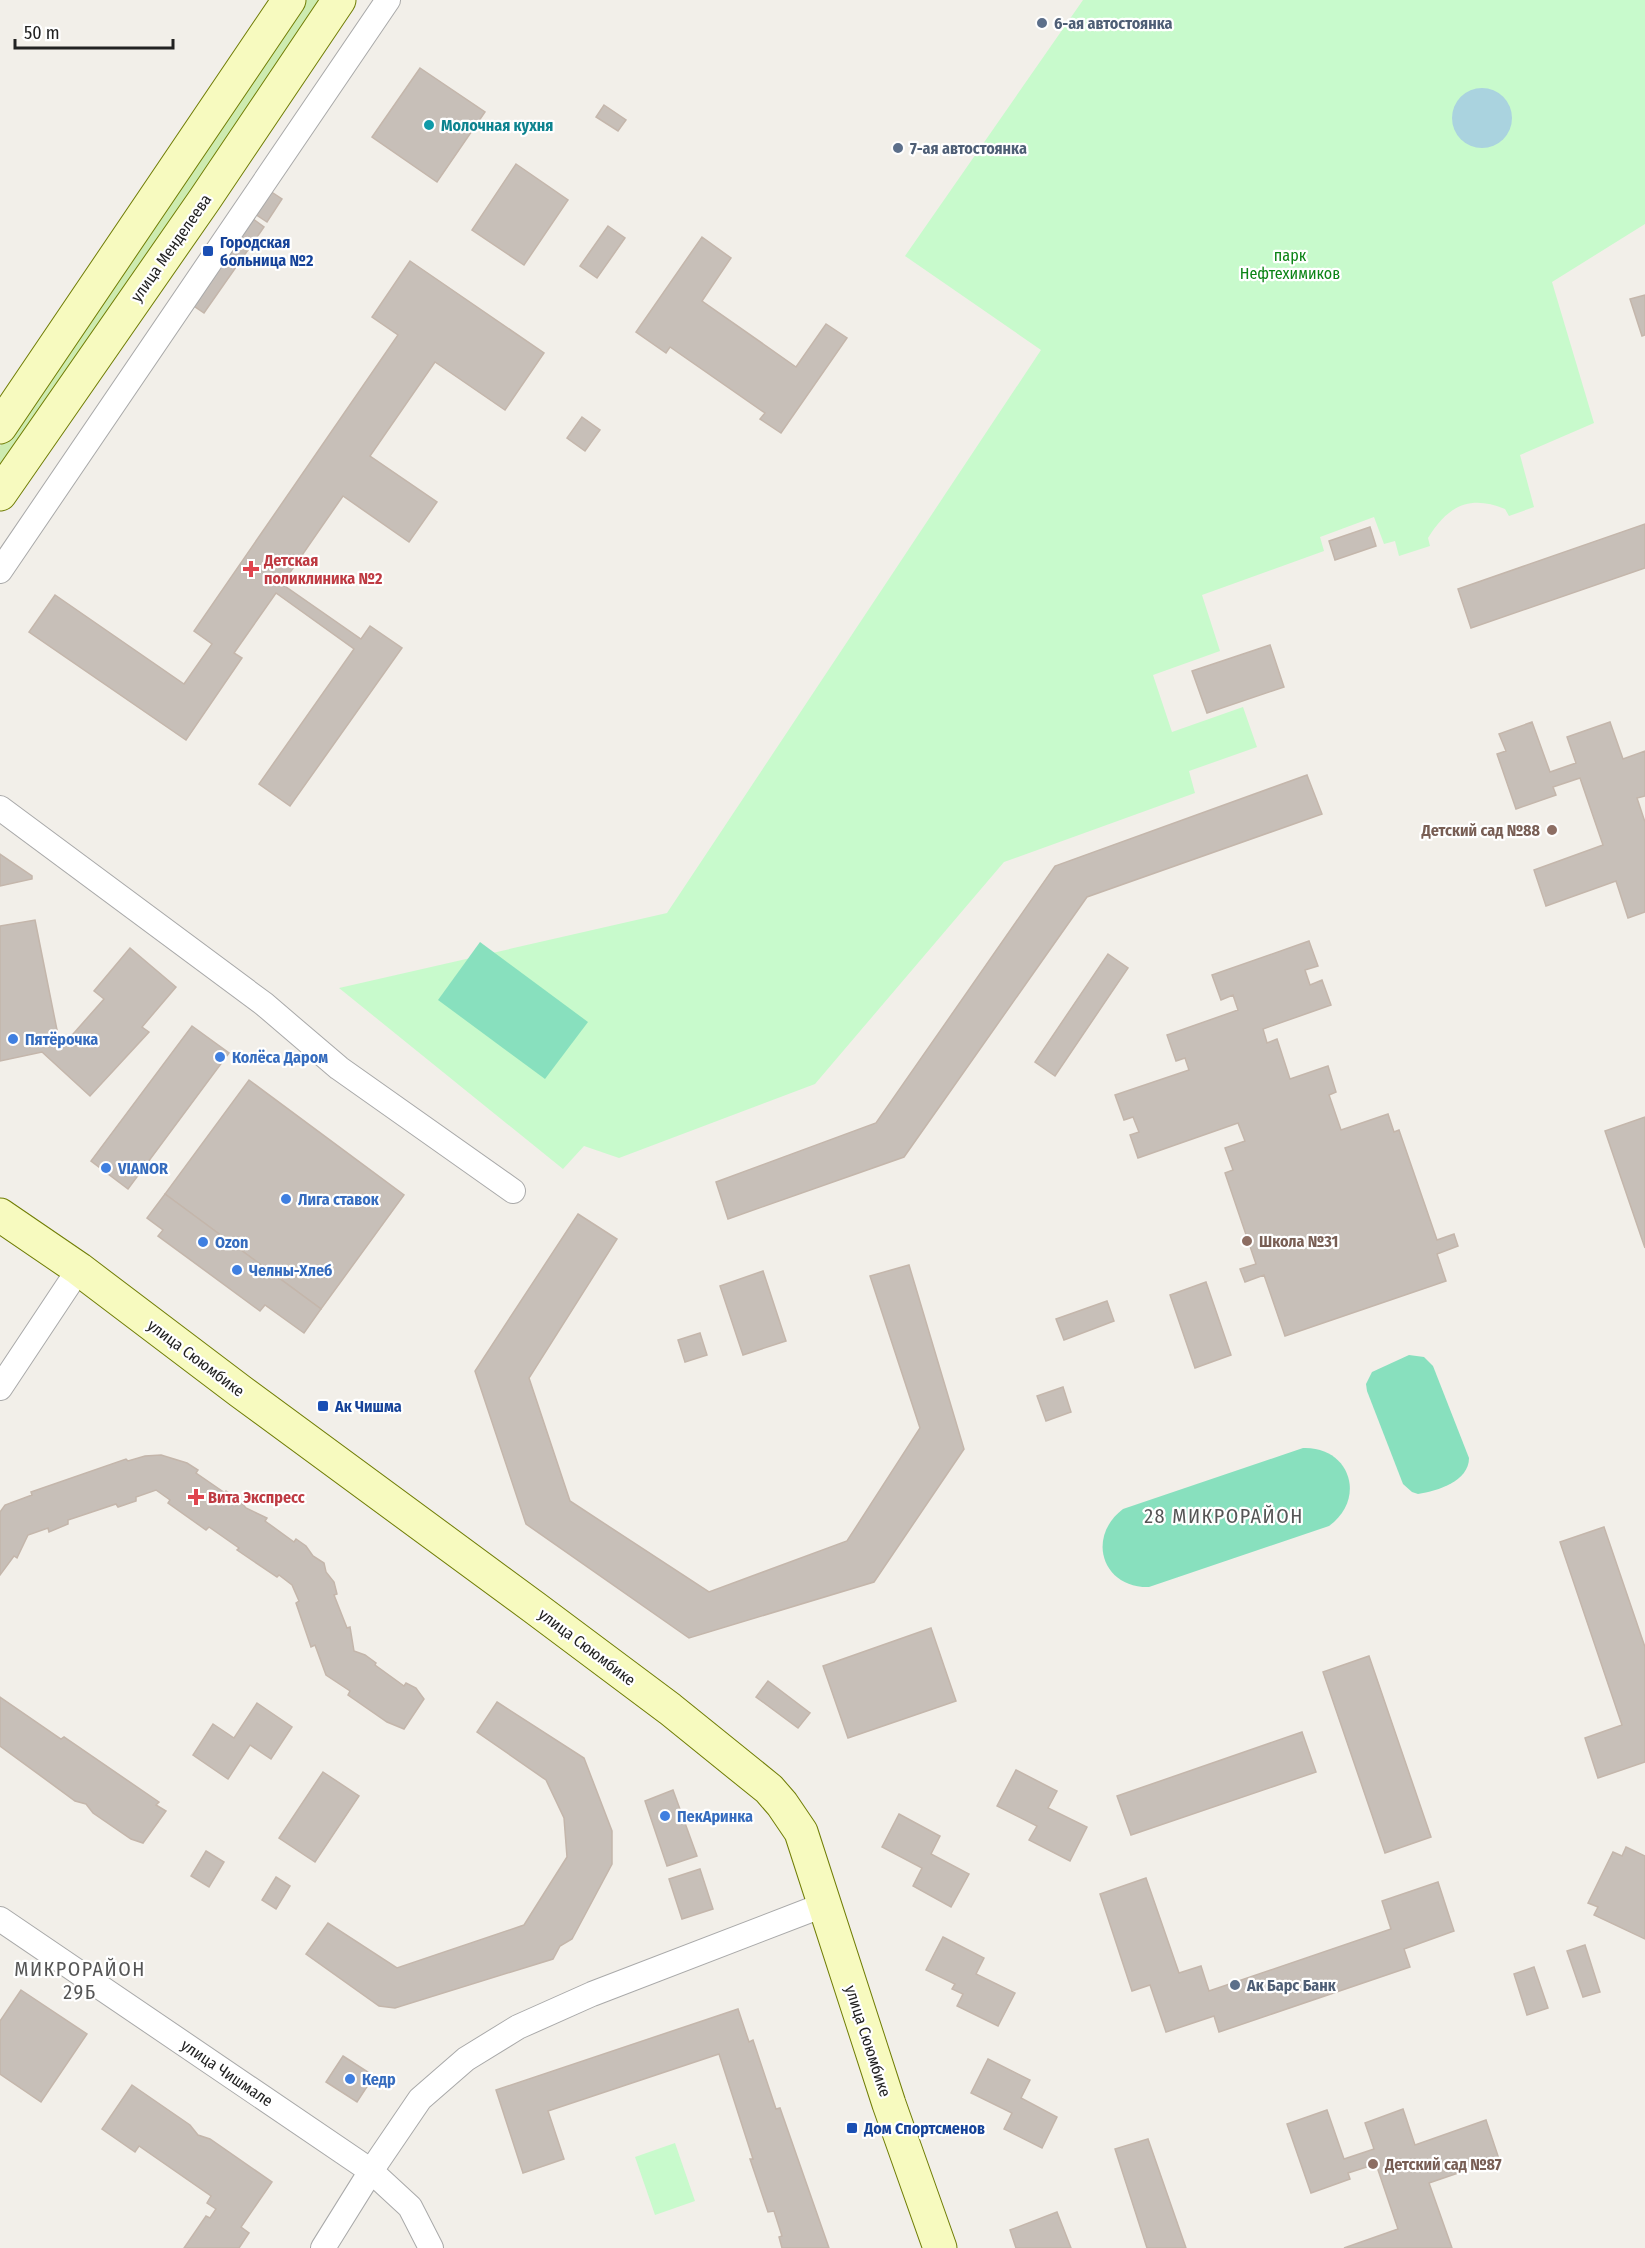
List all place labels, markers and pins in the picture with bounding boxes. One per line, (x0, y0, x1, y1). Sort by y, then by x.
place label: 6-ая автостоянка (1054, 14, 1172, 33)
marker: 6-ая автостоянка (1035, 16, 1049, 30)
place label: Молочная кухня (441, 116, 553, 135)
marker: Молочная кухня (422, 118, 436, 132)
place label: 7-ая автостоянка (910, 139, 1027, 158)
marker: 7-ая автостоянка (891, 141, 905, 155)
place label: Городская больница №2 (220, 233, 314, 270)
marker: Городская больница №2 (201, 244, 215, 258)
place label: Детская поликлиника №2 (263, 551, 383, 588)
marker: Детская поликлиника №2 (242, 560, 260, 578)
place label: Детский сад №88 (1421, 821, 1541, 840)
marker: Детский сад №88 (1545, 823, 1559, 837)
place label: Пятёрочка (25, 1030, 98, 1049)
marker: Пятёрочка (6, 1032, 20, 1046)
place label: Колёса Даром (232, 1048, 328, 1067)
marker: Колёса Даром (213, 1050, 227, 1064)
place label: VIANOR (117, 1159, 169, 1178)
marker: VIANOR (99, 1161, 113, 1175)
place label: Лига ставок (298, 1190, 380, 1209)
marker: Лига ставок (279, 1192, 293, 1206)
place label: Школа №31 (1259, 1232, 1338, 1251)
place label: Ozon (215, 1233, 248, 1252)
marker: Школа №31 (1240, 1234, 1254, 1248)
marker: Ozon (196, 1235, 210, 1249)
place label: Челны-Хлеб (249, 1261, 332, 1280)
marker: Челны-Хлеб (230, 1263, 244, 1277)
place label: Ак Чишма (334, 1397, 402, 1416)
marker: Ак Чишма (316, 1399, 330, 1413)
place label: Вита Экспресс (208, 1488, 305, 1507)
marker: Вита Экспресс (189, 1490, 203, 1504)
place label: ПекАринка (677, 1807, 753, 1826)
marker: ПекАринка (658, 1809, 672, 1823)
place label: Ак Барс Банк (1246, 1976, 1337, 1995)
marker: Ак Барс Банк (1228, 1978, 1242, 1992)
place label: Кедр (362, 2070, 396, 2089)
marker: Кедр (343, 2072, 357, 2086)
place label: Дом Спортсменов (863, 2119, 985, 2138)
marker: Дом Спортсменов (845, 2121, 859, 2135)
place label: Детский сад №87 (1384, 2155, 1502, 2174)
marker: Детский сад №87 (1366, 2157, 1380, 2171)

